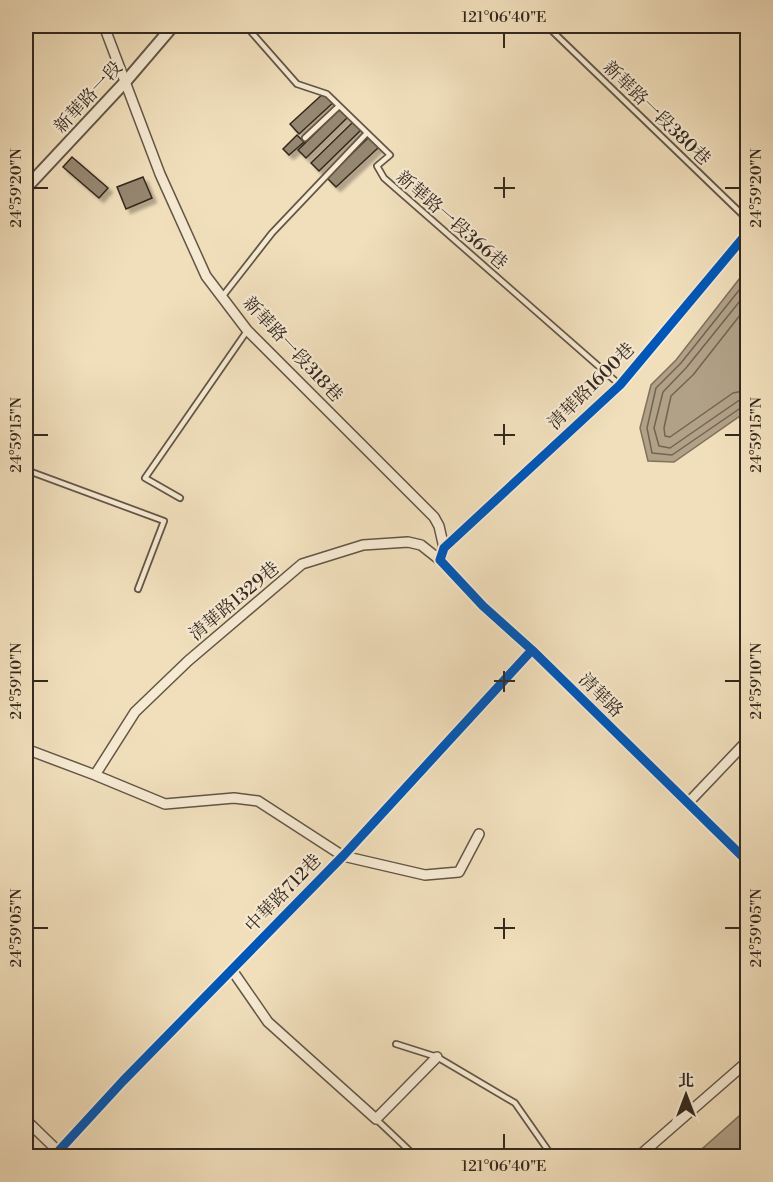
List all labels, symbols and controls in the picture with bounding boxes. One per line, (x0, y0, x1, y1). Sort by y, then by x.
text: 121°06'40"E (462, 8, 546, 27)
street label: 新華路一段380巷 (598, 56, 715, 171)
street label: 新華路一段 (49, 57, 127, 138)
text: 24°59'20"N (7, 148, 26, 228)
text: 24°59'20"N (747, 148, 766, 228)
street label: 新華路一段366巷 (391, 166, 512, 275)
street label: 新華路一段318巷 (238, 292, 347, 407)
street label: 清華路1600巷 (543, 338, 640, 435)
text: 24°59'15"N (7, 397, 26, 473)
text: 24°59'15"N (747, 397, 766, 473)
street label: 清華路1329巷 (184, 557, 284, 646)
text: 24°59'10"N (7, 643, 26, 719)
text: 24°59'10"N (747, 643, 766, 719)
street label: 清華路 (573, 668, 628, 723)
street label: 中華路712巷 (240, 849, 326, 937)
text: 24°59'05"N (7, 888, 26, 968)
text: 24°59'05"N (747, 888, 766, 968)
north arrow (656, 1065, 716, 1125)
text: 北 (678, 1071, 694, 1091)
text: 121°06'40"E (462, 1157, 546, 1176)

